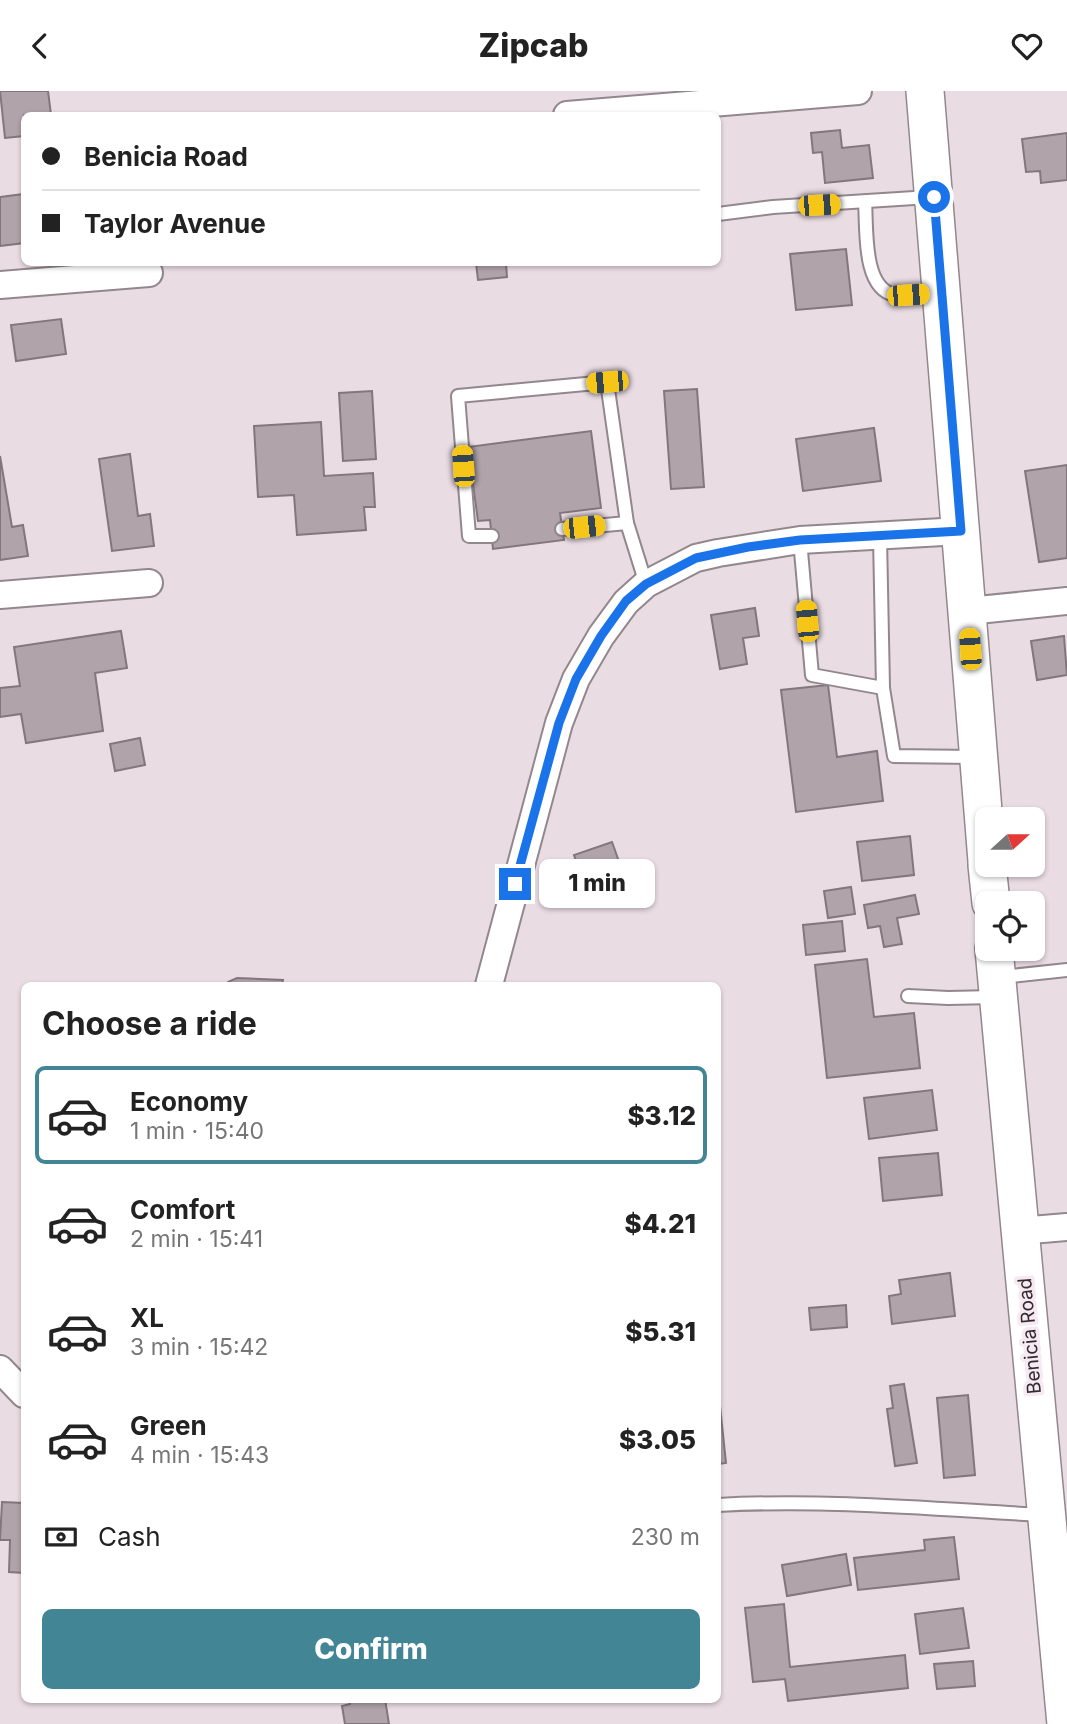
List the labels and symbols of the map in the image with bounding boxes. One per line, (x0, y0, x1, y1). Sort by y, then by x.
route start (918, 181, 950, 213)
car (798, 193, 841, 217)
car (887, 283, 930, 307)
car (586, 370, 629, 394)
car (452, 444, 475, 488)
car (563, 514, 606, 540)
car (795, 599, 820, 643)
car (959, 627, 982, 671)
north arrow (975, 807, 1045, 877)
callout: 1 min (540, 859, 655, 909)
route end (499, 868, 531, 900)
street label: Benicia Road (1013, 1277, 1046, 1395)

